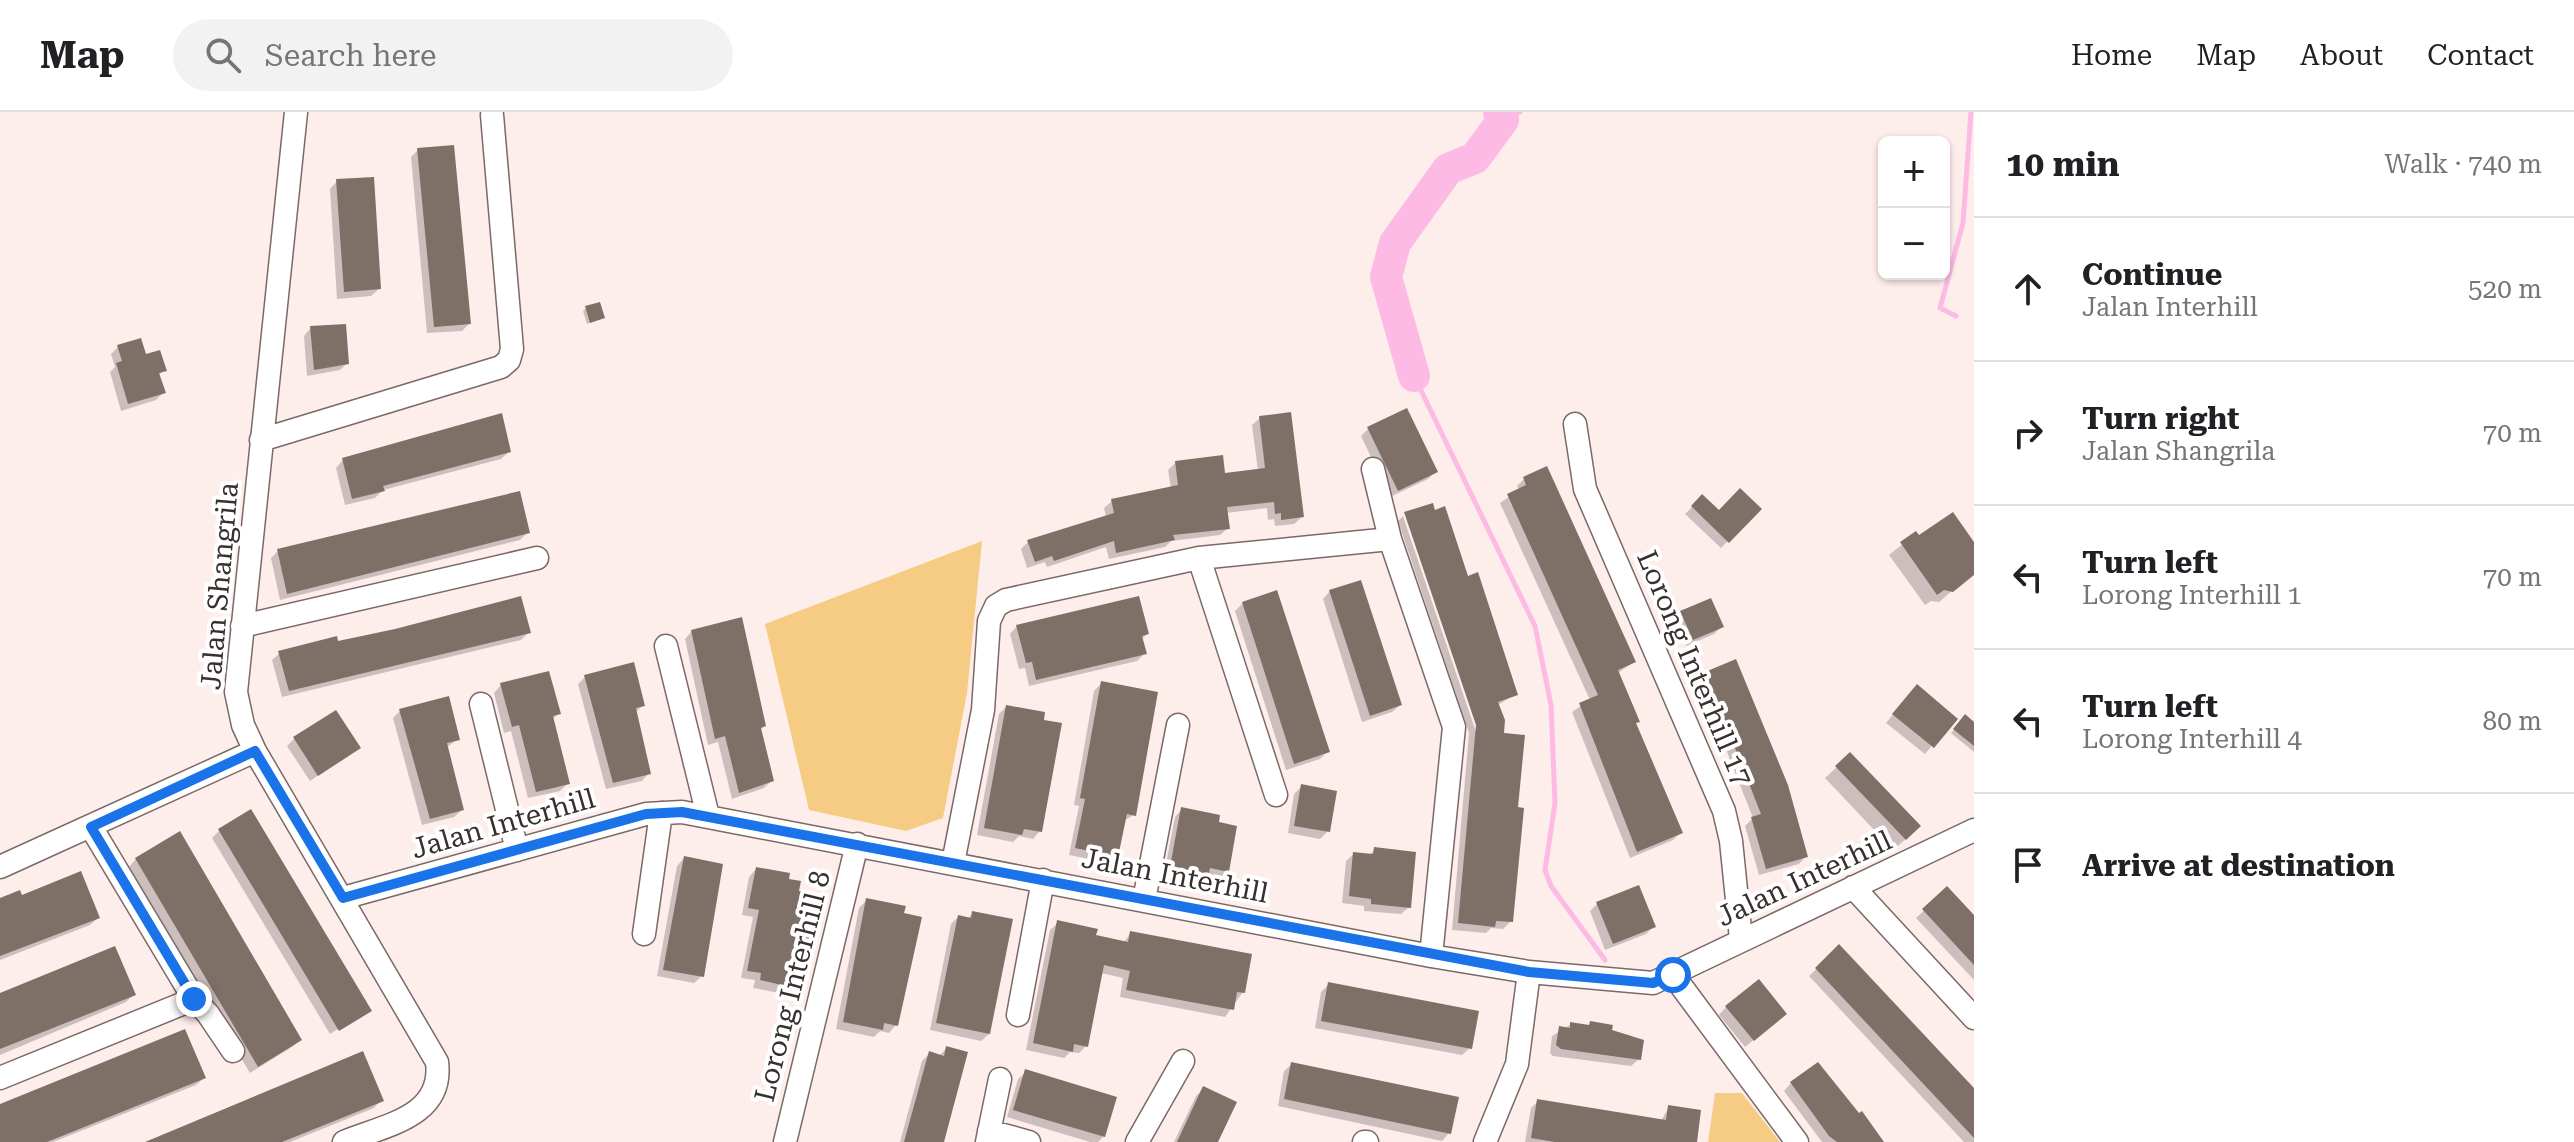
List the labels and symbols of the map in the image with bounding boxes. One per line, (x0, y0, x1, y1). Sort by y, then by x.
street label: Jalan Shangrila (194, 481, 245, 691)
street label: Lorong Interhill 17 (1630, 546, 1759, 791)
street label: Jalan Interhill (408, 781, 599, 865)
street label: Jalan Interhill (1711, 823, 1897, 933)
street label: Jalan Interhill (1079, 841, 1271, 910)
street label: Lorong Interhill 8 (748, 867, 837, 1105)
route start (1655, 957, 1691, 993)
route end (176, 981, 212, 1017)

